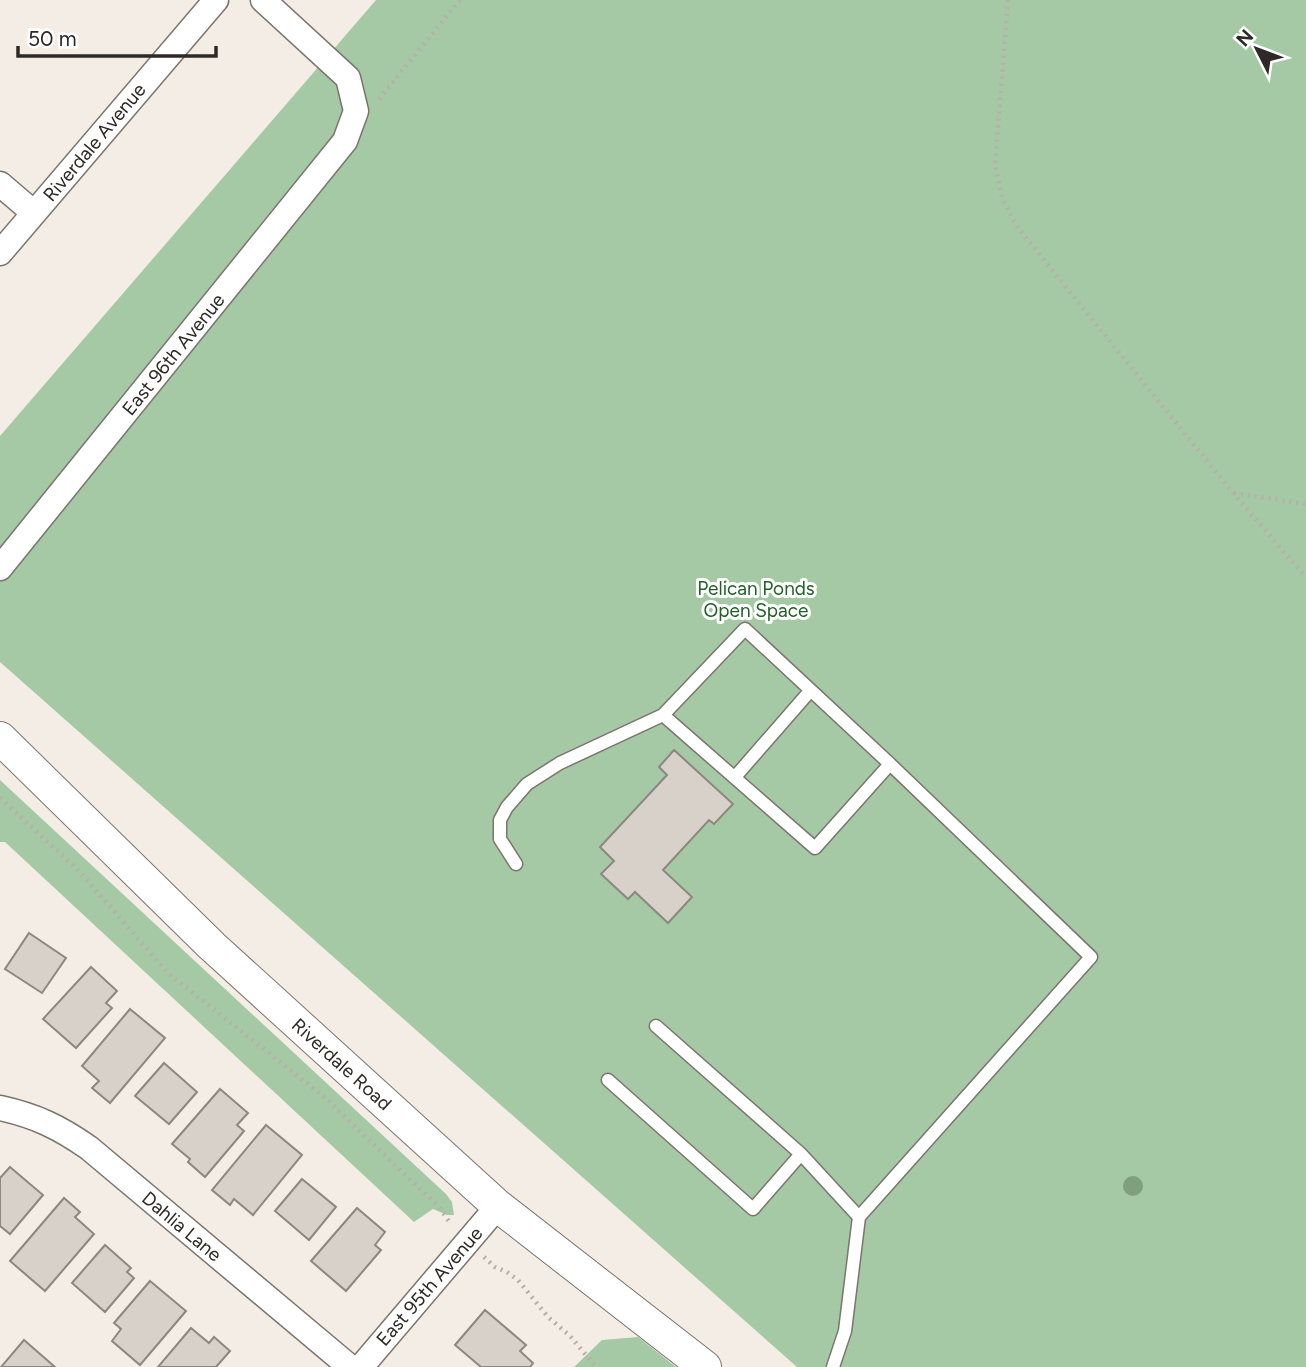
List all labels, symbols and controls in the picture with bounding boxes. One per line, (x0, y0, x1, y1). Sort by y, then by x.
scale bar (18, 14, 215, 58)
north arrow (1222, 14, 1292, 84)
text: N (1231, 25, 1258, 51)
text: 50 m (28, 26, 77, 51)
street label: Riverdale Avenue (38, 79, 150, 206)
street label: East 96th Avenue (117, 289, 229, 420)
park label: Pelican Ponds Open Space (697, 577, 815, 622)
street label: Riverdale Road (287, 1013, 396, 1115)
street label: Dahlia Lane (137, 1186, 226, 1266)
street label: East 95th Avenue (371, 1222, 487, 1351)

